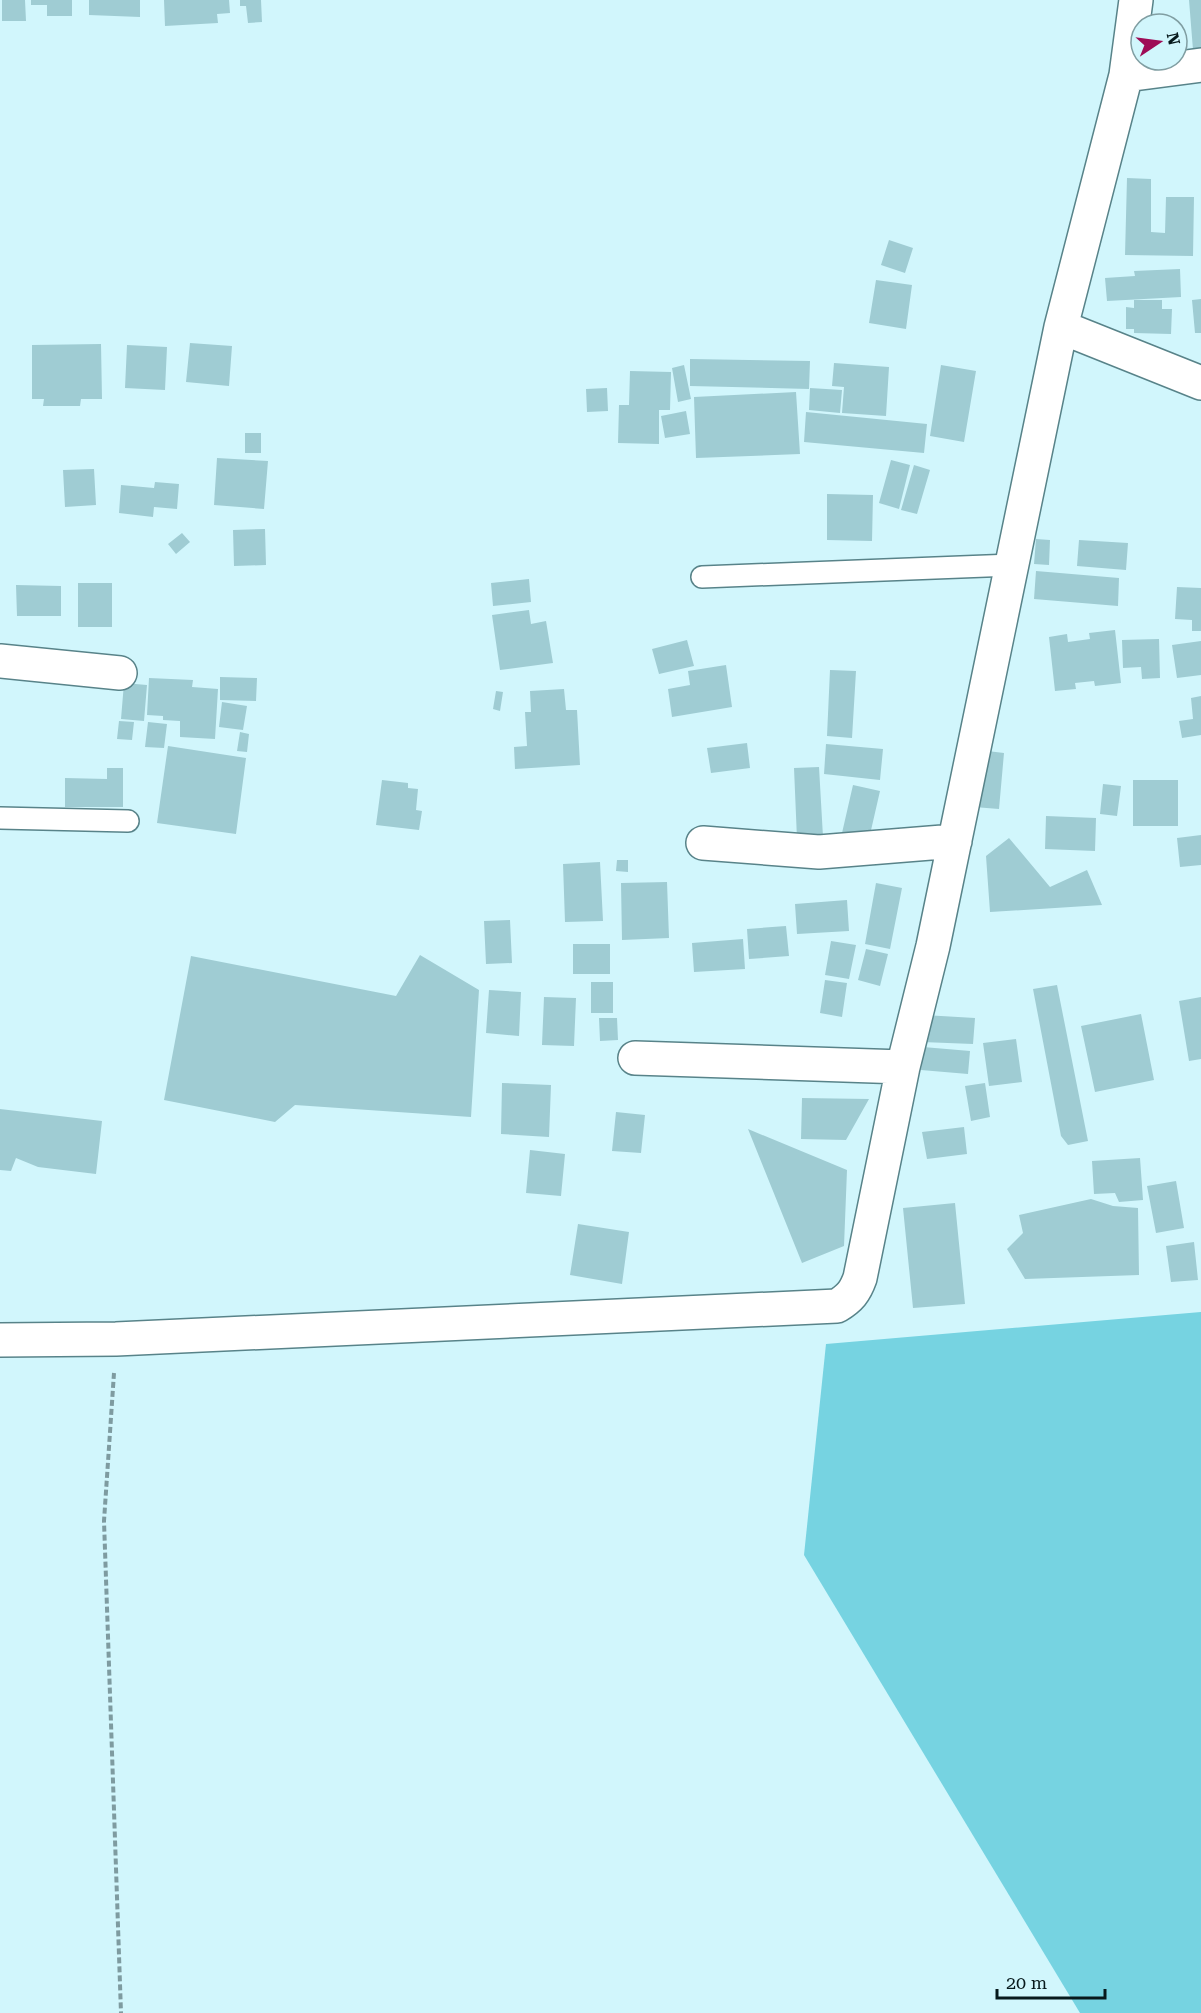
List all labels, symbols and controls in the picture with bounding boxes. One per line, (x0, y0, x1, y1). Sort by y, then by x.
north arrow (1129, 12, 1189, 72)
text: N (1162, 31, 1184, 47)
scale bar (997, 1962, 1105, 2000)
text: 20 m (1006, 1972, 1047, 1993)

